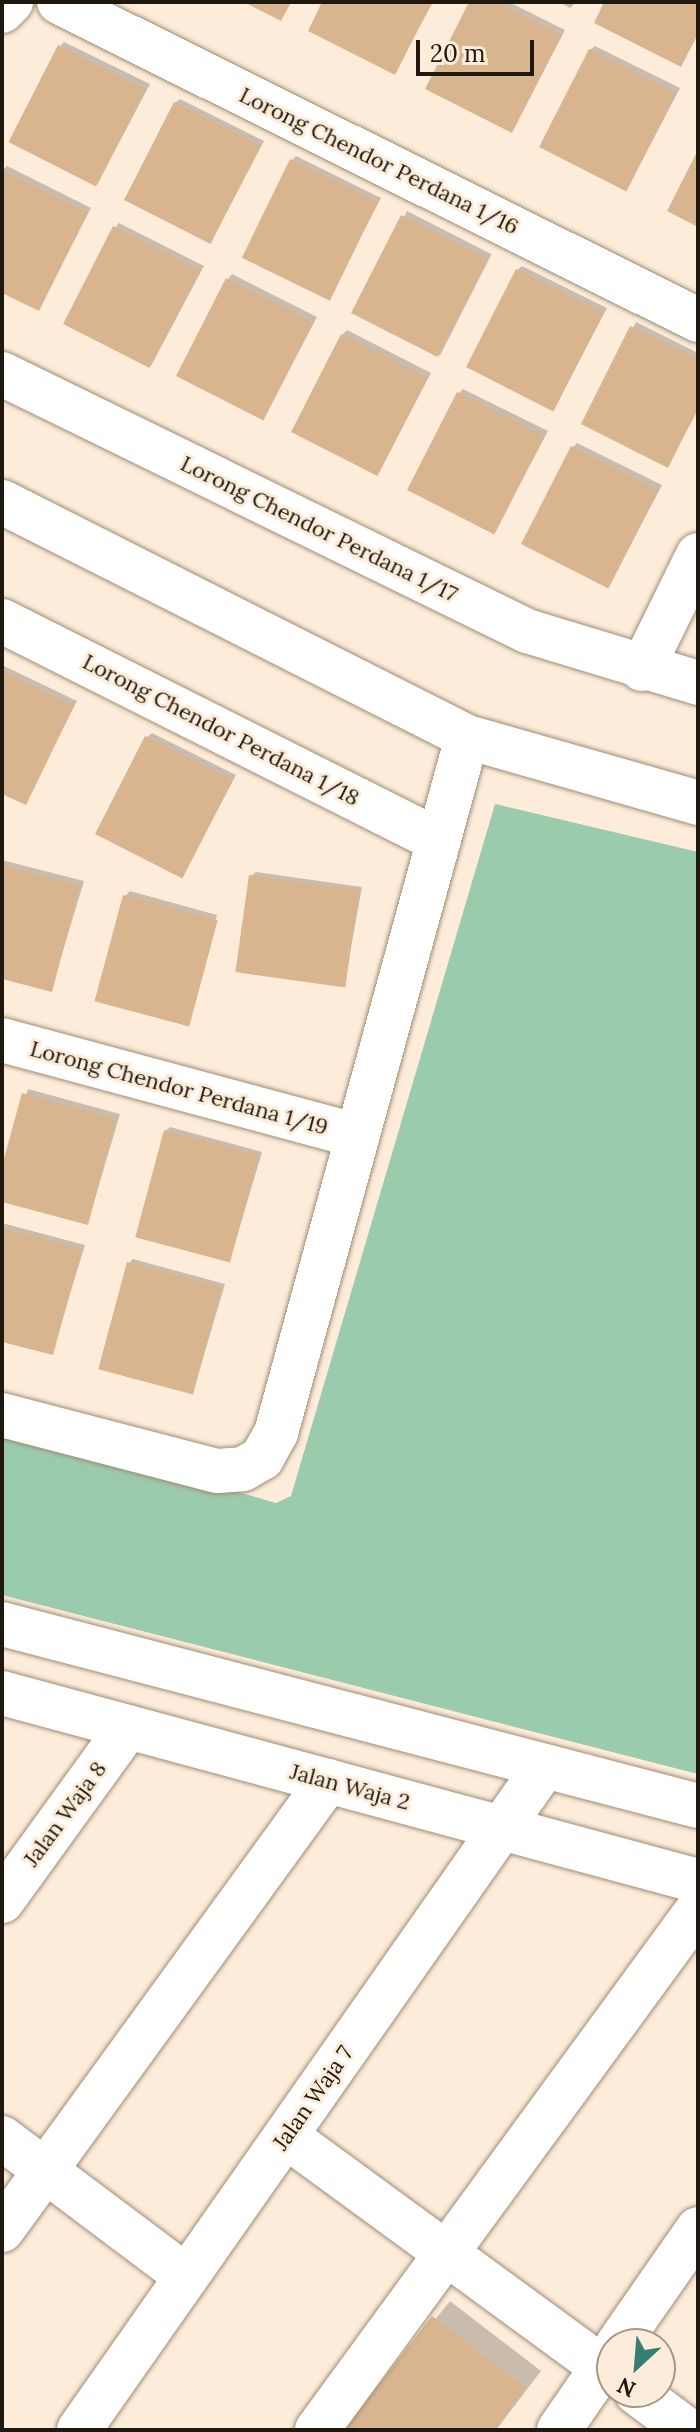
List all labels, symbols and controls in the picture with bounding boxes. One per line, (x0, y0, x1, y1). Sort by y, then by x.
scale bar (420, 24, 538, 74)
text: 20 m (430, 38, 486, 69)
street label: Lorong Chendor Perdana 1/16 (235, 82, 523, 240)
street label: Lorong Chendor Perdana 1/17 (176, 450, 462, 608)
street label: Lorong Chendor Perdana 1/18 (78, 649, 364, 811)
street label: Lorong Chendor Perdana 1/19 (27, 1035, 331, 1141)
street label: Jalan Waja 8 (18, 1756, 112, 1872)
street label: Jalan Waja 2 (287, 1758, 413, 1816)
street label: Jalan Waja 7 (267, 2041, 359, 2155)
north arrow (596, 2328, 676, 2408)
text: N (613, 2371, 640, 2404)

